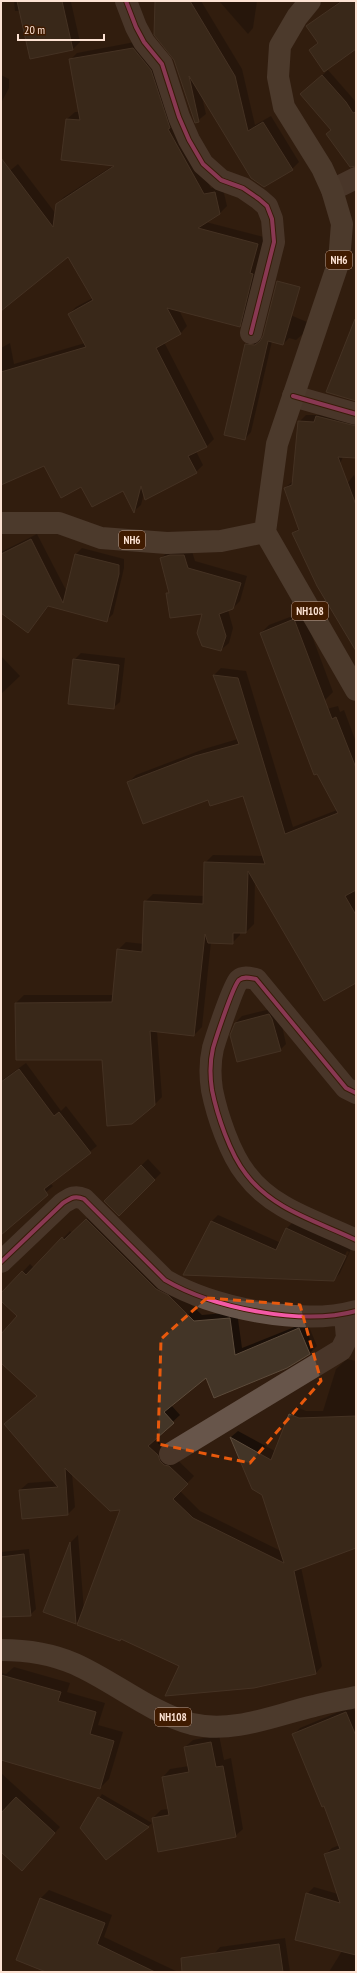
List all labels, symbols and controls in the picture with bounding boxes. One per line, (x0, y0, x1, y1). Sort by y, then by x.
scale bar (18, 16, 104, 42)
text: 20 m (24, 22, 45, 37)
road number: NH6 (326, 251, 352, 269)
road number: NH6 (119, 531, 145, 549)
road number: NH108 (292, 602, 328, 620)
road number: NH108 (155, 1708, 191, 1726)

